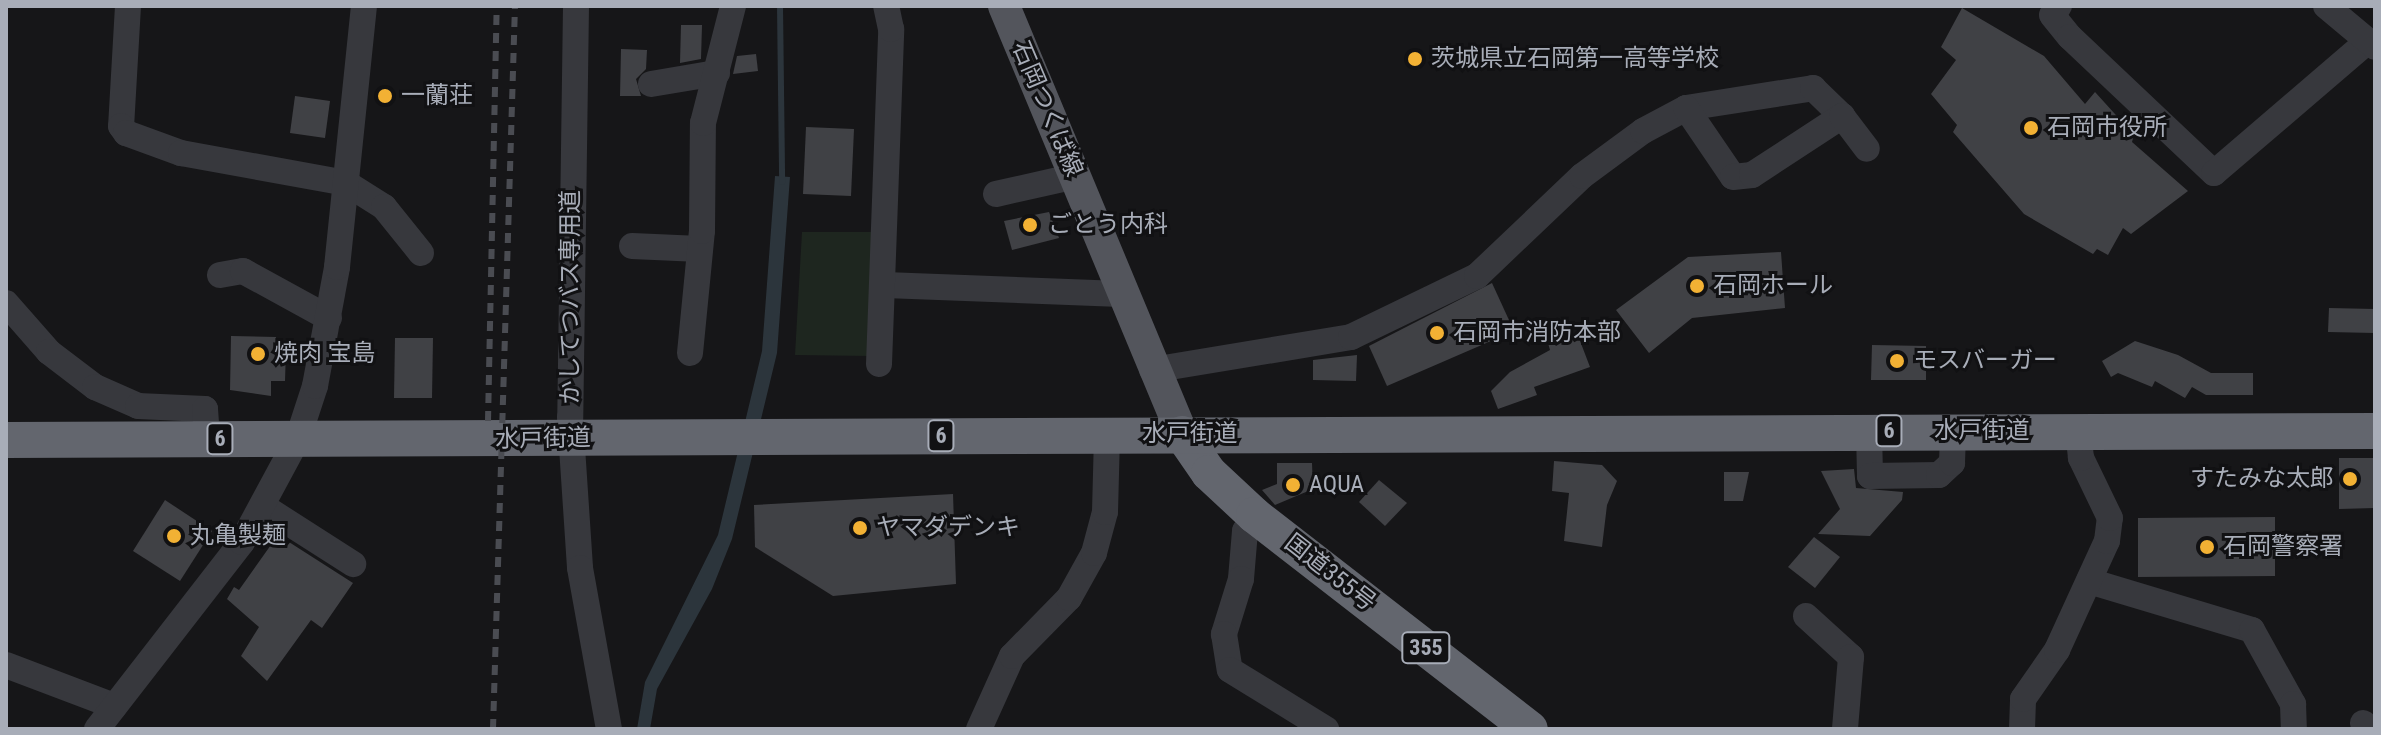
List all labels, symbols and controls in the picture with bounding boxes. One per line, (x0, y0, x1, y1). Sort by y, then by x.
street label: 石岡つくば線 (1006, 37, 1088, 181)
place label: 茨城県立石岡第一高等学校 (1431, 45, 1719, 73)
marker: 茨城県立石岡第一高等学校 (1406, 50, 1424, 68)
place label: 一蘭荘 (401, 82, 473, 110)
marker: 一蘭荘 (376, 87, 394, 105)
place label: 石岡市役所 (2047, 114, 2167, 142)
marker: 石岡市役所 (2022, 119, 2040, 137)
street label: かしてつバス専用道 (557, 189, 585, 405)
place label: ごとう内科 (1048, 211, 1168, 239)
marker: ごとう内科 (1019, 214, 1041, 236)
place label: 石岡ホール (1713, 272, 1833, 300)
marker: 石岡ホール (1688, 277, 1706, 295)
place label: 石岡市消防本部 (1453, 319, 1621, 347)
marker: 石岡市消防本部 (1428, 324, 1446, 342)
place label: 焼肉 宝島 (274, 340, 376, 368)
marker: 焼肉 宝島 (249, 345, 267, 363)
place label: モスバーガー (1913, 347, 2057, 375)
marker: モスバーガー (1888, 352, 1906, 370)
road number: 6 (1875, 413, 1903, 449)
street label: 水戸街道 (1934, 417, 2030, 445)
road number: 6 (927, 418, 955, 454)
street label: 水戸街道 (1142, 420, 1238, 448)
road number: 6 (206, 421, 234, 457)
street label: 水戸街道 (495, 424, 591, 454)
place label: すたみな太郎 (2190, 465, 2334, 493)
marker: すたみな太郎 (2341, 470, 2359, 488)
place label: AQUA (1309, 471, 1364, 499)
marker: AQUA (1284, 476, 1302, 494)
place label: ヤマダデンキ (876, 514, 1020, 542)
marker: ヤマダデンキ (851, 519, 869, 537)
place label: 丸亀製麺 (190, 522, 286, 550)
marker: 丸亀製麺 (165, 527, 183, 545)
street label: 国道355号 (1279, 529, 1381, 617)
place label: 石岡警察署 (2223, 533, 2343, 561)
marker: 石岡警察署 (2198, 538, 2216, 556)
road number: 355 (1400, 630, 1452, 666)

